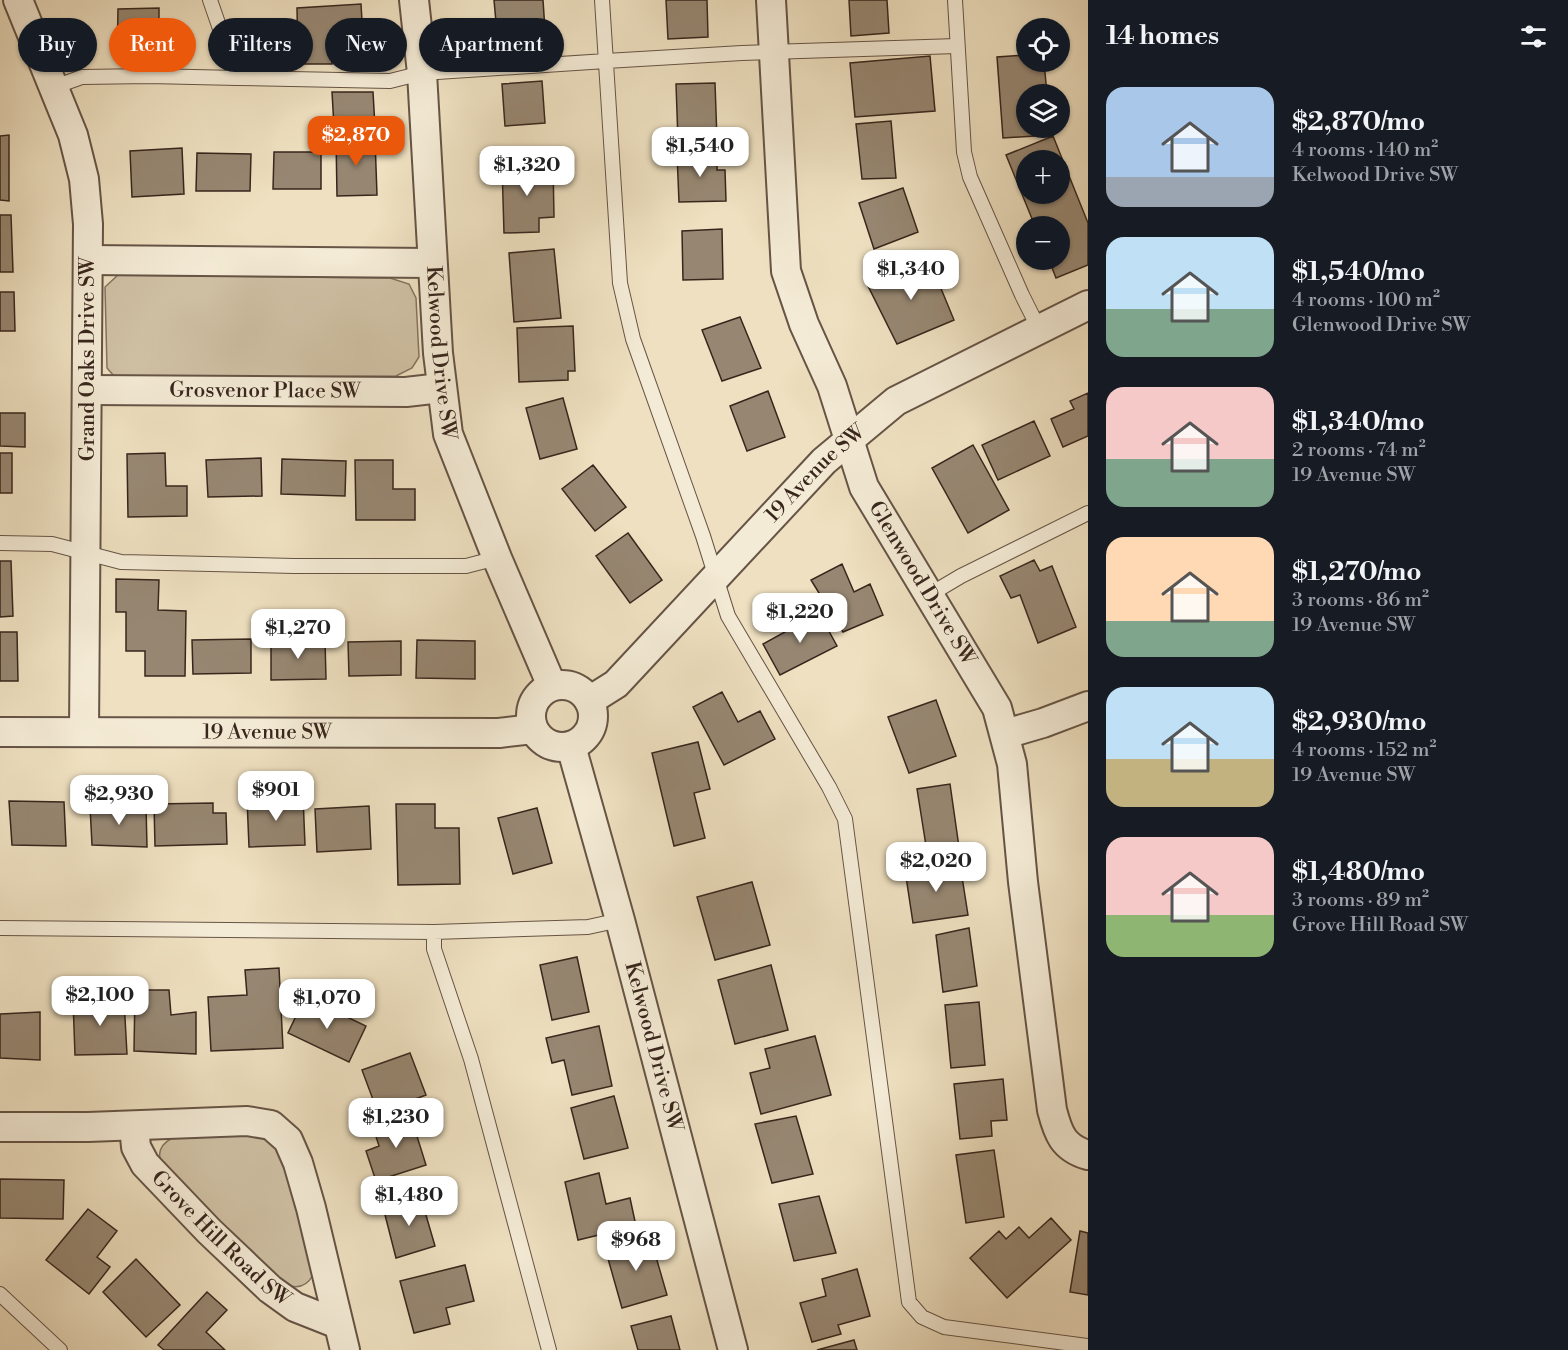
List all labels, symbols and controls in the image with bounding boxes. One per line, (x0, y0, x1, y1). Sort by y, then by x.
chip: Buy (18, 18, 97, 72)
chip: Rent (109, 18, 196, 72)
chip: Filters (208, 18, 313, 72)
chip: New (325, 18, 407, 72)
chip: Apartment (419, 18, 564, 72)
map controls (1016, 18, 1070, 270)
button: locate (1016, 18, 1070, 72)
text: 14 homes (1106, 20, 1219, 52)
icon: filters (1517, 20, 1550, 53)
button: layers (1016, 84, 1070, 138)
text: $2,870/mo (1292, 106, 1425, 138)
icon: home (1154, 111, 1226, 183)
pin: $2,870 (307, 116, 405, 167)
text: $2,870 (322, 123, 390, 148)
pin: $1,540 (651, 127, 749, 178)
text: $1,540 (666, 134, 734, 159)
text: 4 rooms · 140 m² (1292, 138, 1438, 163)
pin: $1,320 (478, 146, 576, 197)
button: + (1016, 150, 1070, 204)
text: $1,320 (494, 153, 560, 178)
text: Kelwood Drive SW (1292, 163, 1458, 188)
button: − (1016, 216, 1070, 270)
pin: $1,340 (862, 250, 960, 301)
street label: Grand Oaks Drive SW (75, 256, 101, 461)
text: $1,540/mo (1292, 256, 1425, 288)
text: $1,340 (877, 257, 945, 282)
icon: home (1154, 261, 1226, 333)
street label: Kelwood Drive SW (420, 265, 462, 442)
text: 4 rooms · 100 m² (1292, 288, 1440, 313)
text: Glenwood Drive SW (1292, 313, 1470, 338)
street label: Grosvenor Place SW (169, 378, 362, 405)
text: $1,340/mo (1292, 406, 1425, 438)
icon: home (1154, 411, 1226, 483)
street label: 19 Avenue SW (760, 418, 871, 528)
text: 2 rooms · 74 m² (1292, 438, 1426, 463)
text: 19 Avenue SW (1292, 463, 1415, 488)
street label: Glenwood Drive SW (863, 497, 982, 671)
text: $1,270/mo (1292, 556, 1422, 588)
icon: home (1154, 561, 1226, 633)
text: 3 rooms · 86 m² (1292, 588, 1429, 613)
pin: $1,220 (751, 593, 849, 644)
text: $1,220 (766, 600, 834, 625)
pin: $1,270 (249, 609, 347, 660)
text: 19 Avenue SW (1292, 613, 1415, 638)
text: $1,270 (265, 616, 331, 641)
text: $2,930/mo (1292, 706, 1427, 738)
icon: home (1154, 711, 1226, 783)
street label: 19 Avenue SW (202, 719, 333, 746)
text: 4 rooms · 152 m² (1292, 738, 1436, 763)
text: 19 Avenue SW (1292, 763, 1415, 788)
pin: $901 (240, 771, 312, 822)
pin: $2,930 (70, 775, 168, 826)
text: $901 (252, 778, 300, 803)
text: $2,930 (84, 782, 154, 807)
pin: $2,020 (887, 842, 985, 893)
text: $2,020 (900, 849, 972, 874)
text: $1,480/mo (1292, 856, 1425, 888)
icon: home (1154, 861, 1226, 933)
text: 3 rooms · 89 m² (1292, 888, 1429, 913)
text: Grove Hill Road SW (1292, 913, 1468, 938)
street label: Kelwood Drive SW (619, 959, 688, 1136)
pin: $2,100 (51, 976, 149, 1027)
pin: $1,070 (278, 979, 376, 1030)
text: $2,100 (66, 983, 134, 1008)
text: $1,070 (293, 986, 361, 1011)
pin: $1,230 (347, 1098, 445, 1149)
text: $1,230 (363, 1105, 429, 1130)
street label: Grove Hill Road SW (145, 1165, 296, 1313)
pin: $1,480 (360, 1176, 458, 1227)
text: $1,480 (375, 1183, 443, 1208)
pin: $968 (600, 1221, 672, 1272)
text: $968 (611, 1228, 661, 1253)

